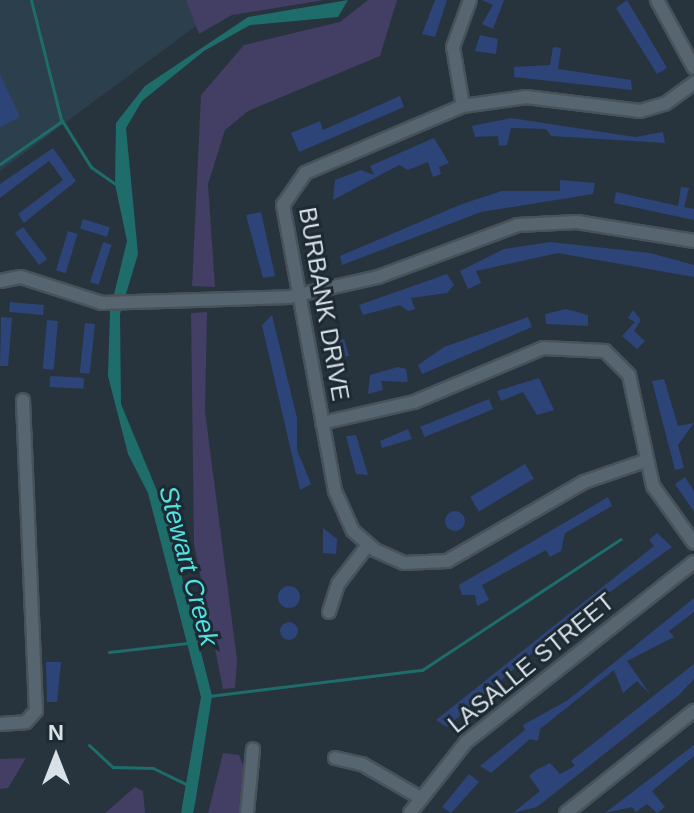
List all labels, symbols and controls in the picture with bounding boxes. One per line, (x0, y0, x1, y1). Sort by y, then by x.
street label: BURBANK DRIVE (293, 205, 355, 403)
water label: Stewart Creek (152, 482, 224, 650)
street label: LASALLE STREET (442, 587, 620, 739)
north arrow (16, 717, 96, 797)
text: N (48, 720, 64, 745)

